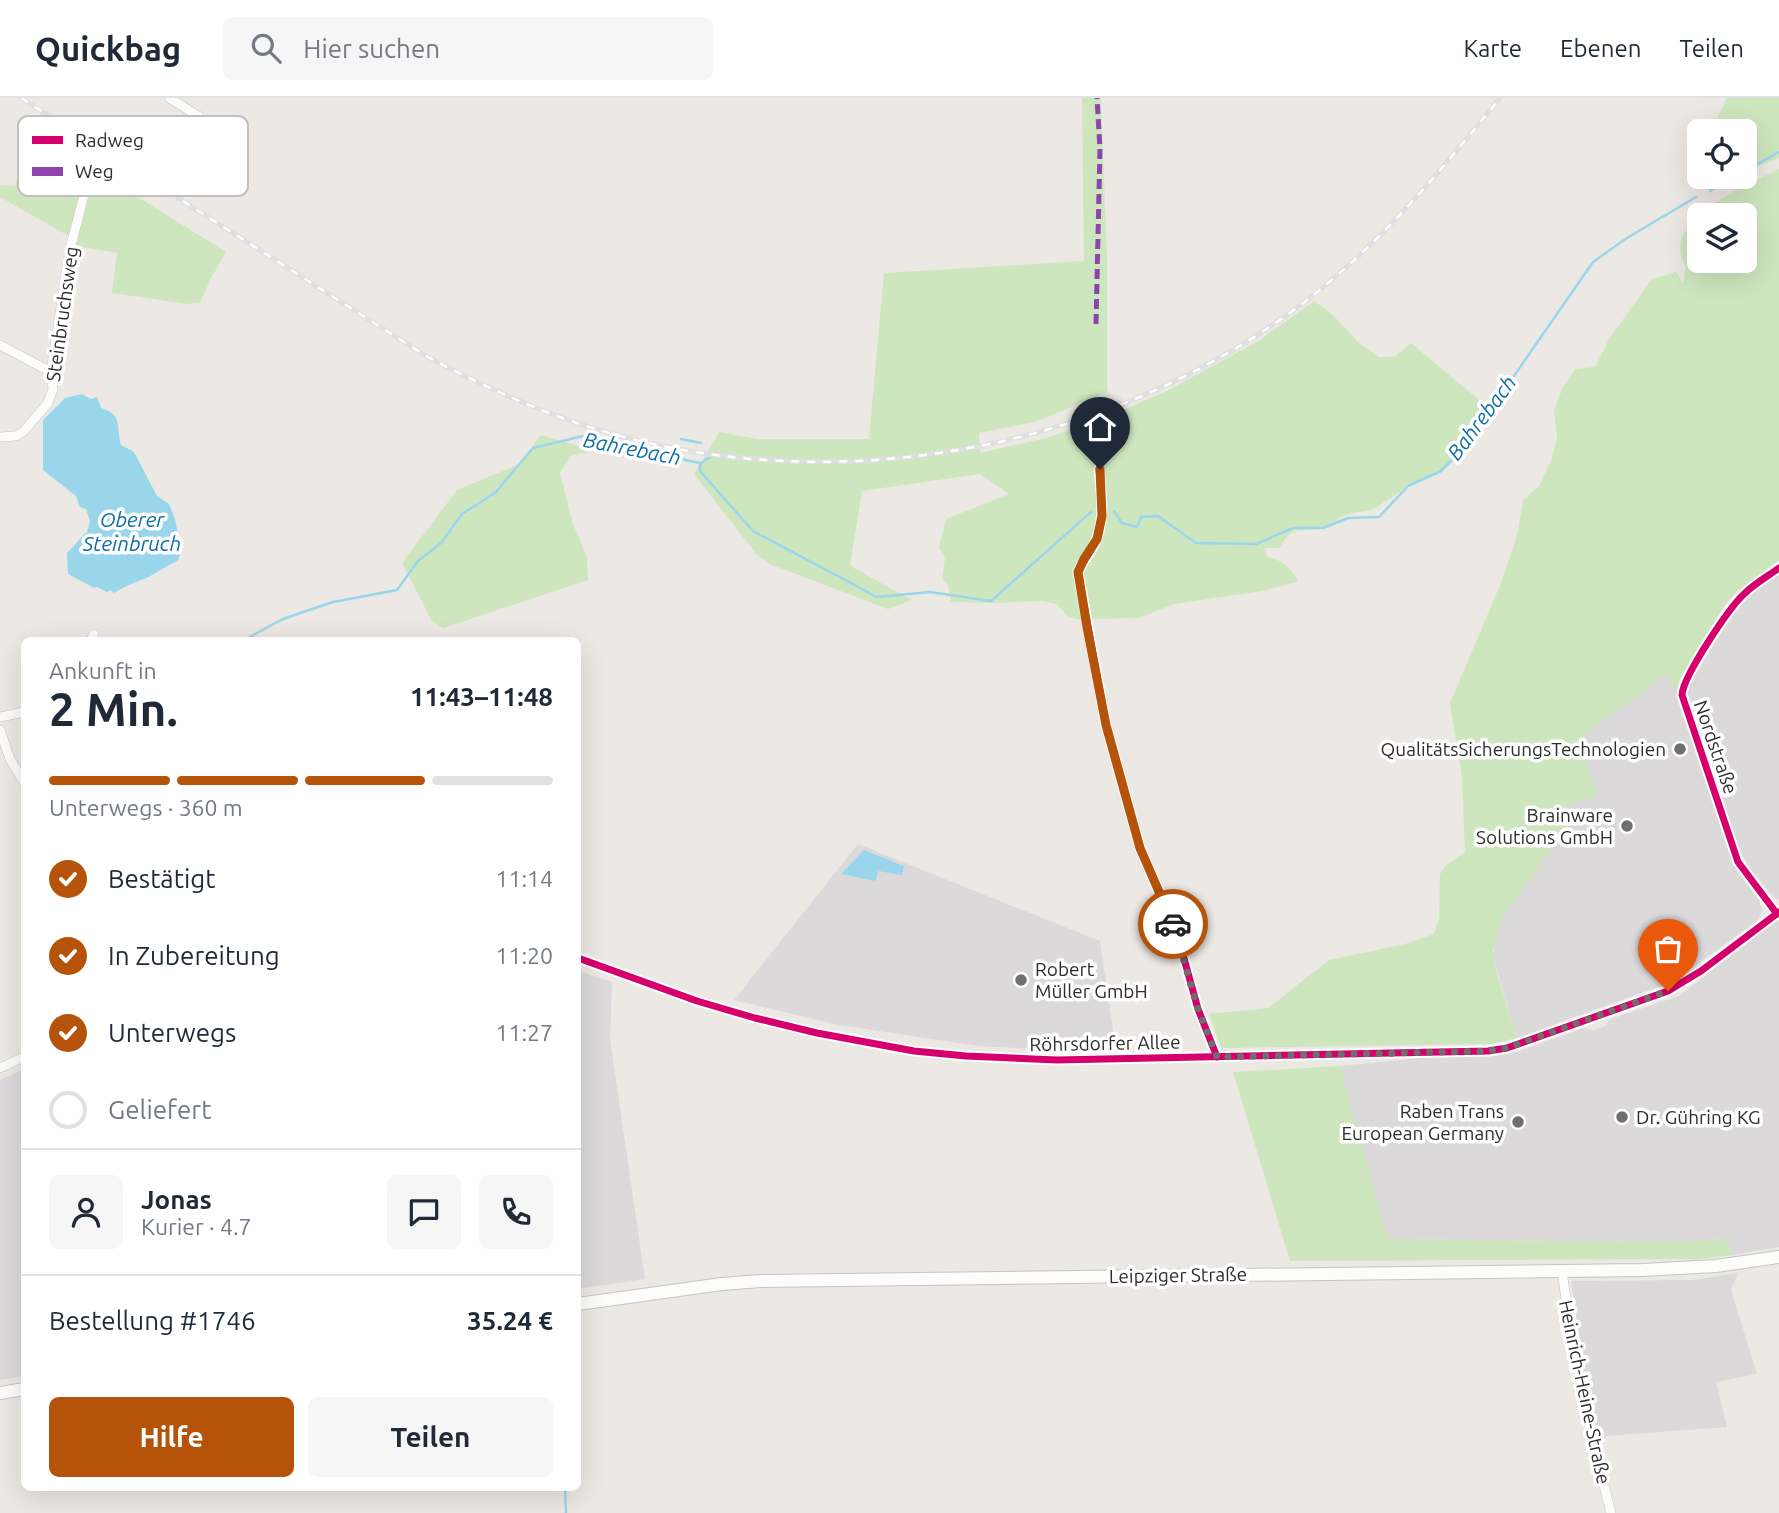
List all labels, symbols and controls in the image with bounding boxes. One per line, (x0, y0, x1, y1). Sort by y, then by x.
search box (223, 17, 713, 80)
icon: search (247, 29, 285, 67)
text: Quickbag (35, 30, 181, 67)
text: Hier suchen (303, 34, 440, 63)
text: Karte (1463, 35, 1522, 62)
text: Ebenen (1560, 35, 1641, 62)
text: Teilen (1679, 35, 1744, 62)
legend (18, 116, 248, 196)
map controls (1687, 119, 1757, 273)
button: locate (1687, 119, 1757, 189)
text: Radweg (75, 129, 144, 151)
text: Weg (75, 160, 114, 182)
button: layers (1687, 203, 1757, 273)
street label: Steinbruchsweg (42, 245, 82, 383)
water label: Bahrebach (1442, 371, 1521, 464)
pin (1070, 397, 1130, 469)
icon: home (1081, 408, 1119, 446)
water label: Bahrebach (581, 427, 683, 469)
water label: Oberer Steinbruch (82, 507, 181, 555)
text: Ankunft in (49, 658, 157, 683)
text: 11:43–11:48 (410, 682, 553, 711)
text: 2 Min. (49, 683, 178, 735)
street label: Nordstraße (1690, 697, 1742, 797)
place label: QualitätsSicherungsTechnologien (1381, 738, 1666, 760)
marker: QualitätsSicherungsTechnologien (1672, 741, 1688, 757)
text: Unterwegs · 360 m (49, 795, 243, 820)
place label: Brainware Solutions GmbH (1476, 804, 1613, 848)
marker: Brainware Solutions GmbH (1619, 818, 1635, 834)
icon: check (49, 860, 87, 898)
text: Bestätigt (108, 864, 215, 893)
text: 11:14 (495, 866, 553, 891)
courier (1138, 889, 1208, 959)
icon: car (1154, 905, 1192, 943)
pin (1638, 919, 1698, 991)
icon: bag (1649, 930, 1687, 968)
icon: check (49, 937, 87, 975)
text: In Zubereitung (108, 941, 280, 970)
text: 11:20 (495, 943, 553, 968)
place label: Robert Müller GmbH (1035, 958, 1148, 1002)
marker: Robert Müller GmbH (1013, 972, 1029, 988)
icon: check (49, 1014, 87, 1052)
text: Unterwegs (108, 1018, 236, 1047)
text: 11:27 (495, 1020, 553, 1045)
street label: Röhrsdorfer Allee (1029, 1031, 1181, 1055)
text: Geliefert (108, 1095, 211, 1124)
place label: Raben Trans European Germany (1341, 1100, 1504, 1144)
place label: Dr. Gühring KG (1636, 1106, 1761, 1128)
marker: Dr. Gühring KG (1614, 1109, 1630, 1125)
marker: Raben Trans European Germany (1510, 1114, 1526, 1130)
button: person (49, 1175, 123, 1249)
button: chat (387, 1175, 461, 1249)
button: phone (479, 1175, 553, 1249)
text: Jonas (141, 1185, 212, 1214)
text: Kurier · 4.7 (141, 1214, 252, 1239)
street label: Leipziger Straße (1109, 1263, 1247, 1287)
street label: Heinrich-Heine-Straße (1555, 1298, 1615, 1486)
text: Bestellung #1746 (49, 1306, 256, 1335)
text: 35.24 € (467, 1306, 553, 1335)
button: Hilfe (49, 1397, 294, 1477)
button: Teilen (308, 1397, 553, 1477)

